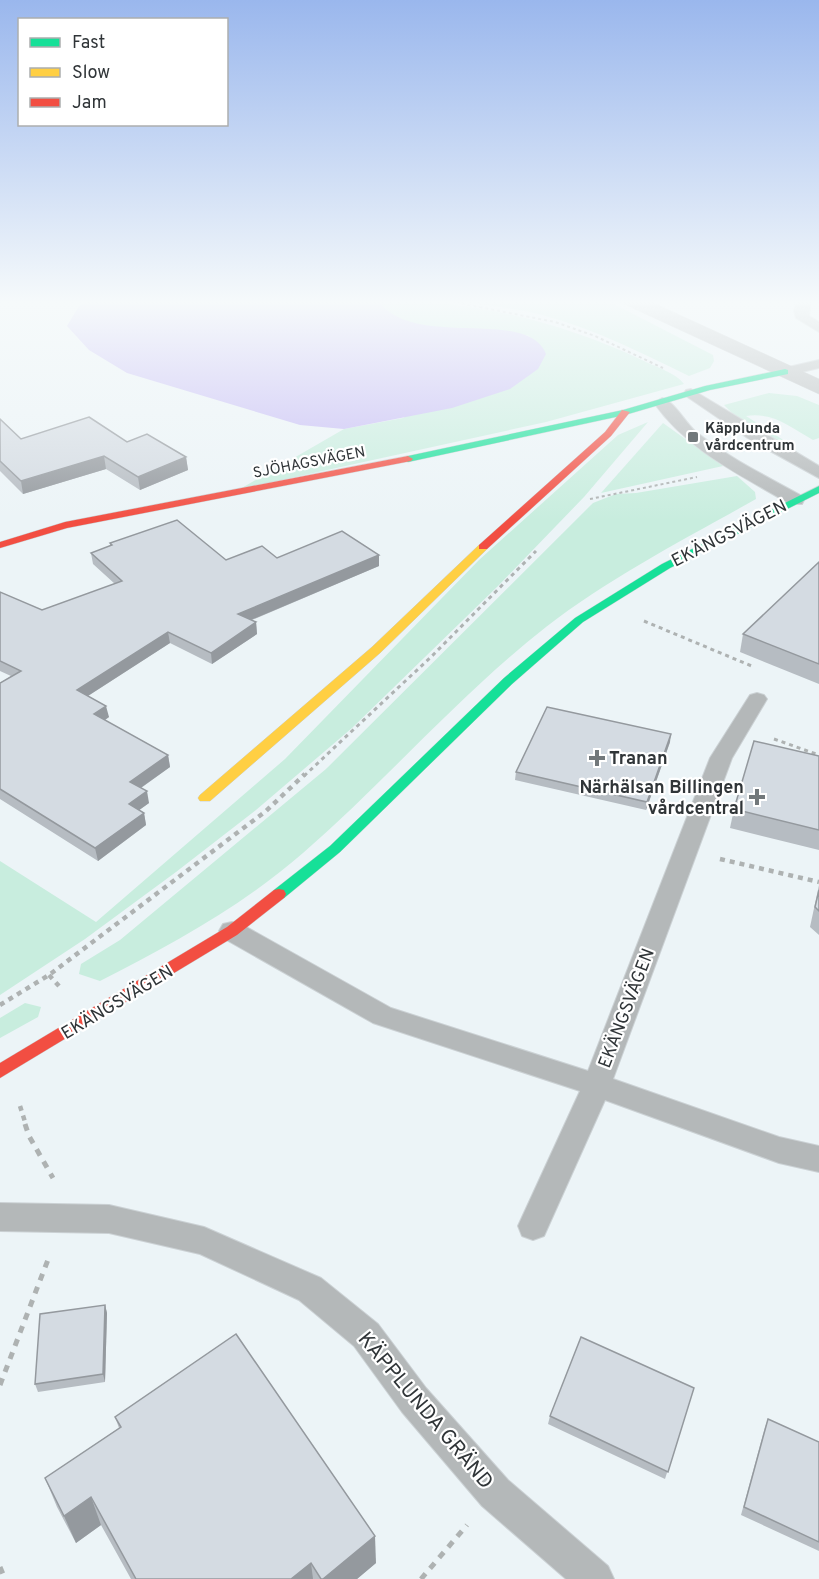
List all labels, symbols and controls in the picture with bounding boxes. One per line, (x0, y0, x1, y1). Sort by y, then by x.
legend (18, 18, 228, 126)
text: Fast (72, 32, 105, 55)
text: Slow (72, 62, 110, 85)
text: Jam (72, 92, 107, 115)
place label: Käpplunda vårdcentrum (705, 420, 795, 456)
marker: Käpplunda vårdcentrum (686, 430, 700, 444)
street label: SJÖHAGSVÄGEN (251, 442, 367, 484)
street label: EKÄNGSVÄGEN (667, 494, 791, 573)
place label: Tranan (609, 748, 668, 771)
marker: Tranan (590, 751, 604, 765)
place label: Närhälsan Billingen vårdcentral (579, 777, 744, 821)
marker: Närhälsan Billingen vårdcentral (748, 788, 766, 806)
street label: EKÄNGSVÄGEN (592, 945, 661, 1072)
street label: EKÄNGSVÄGEN (56, 959, 178, 1046)
street label: KÄPPLUNDA GRÄND (351, 1327, 499, 1495)

